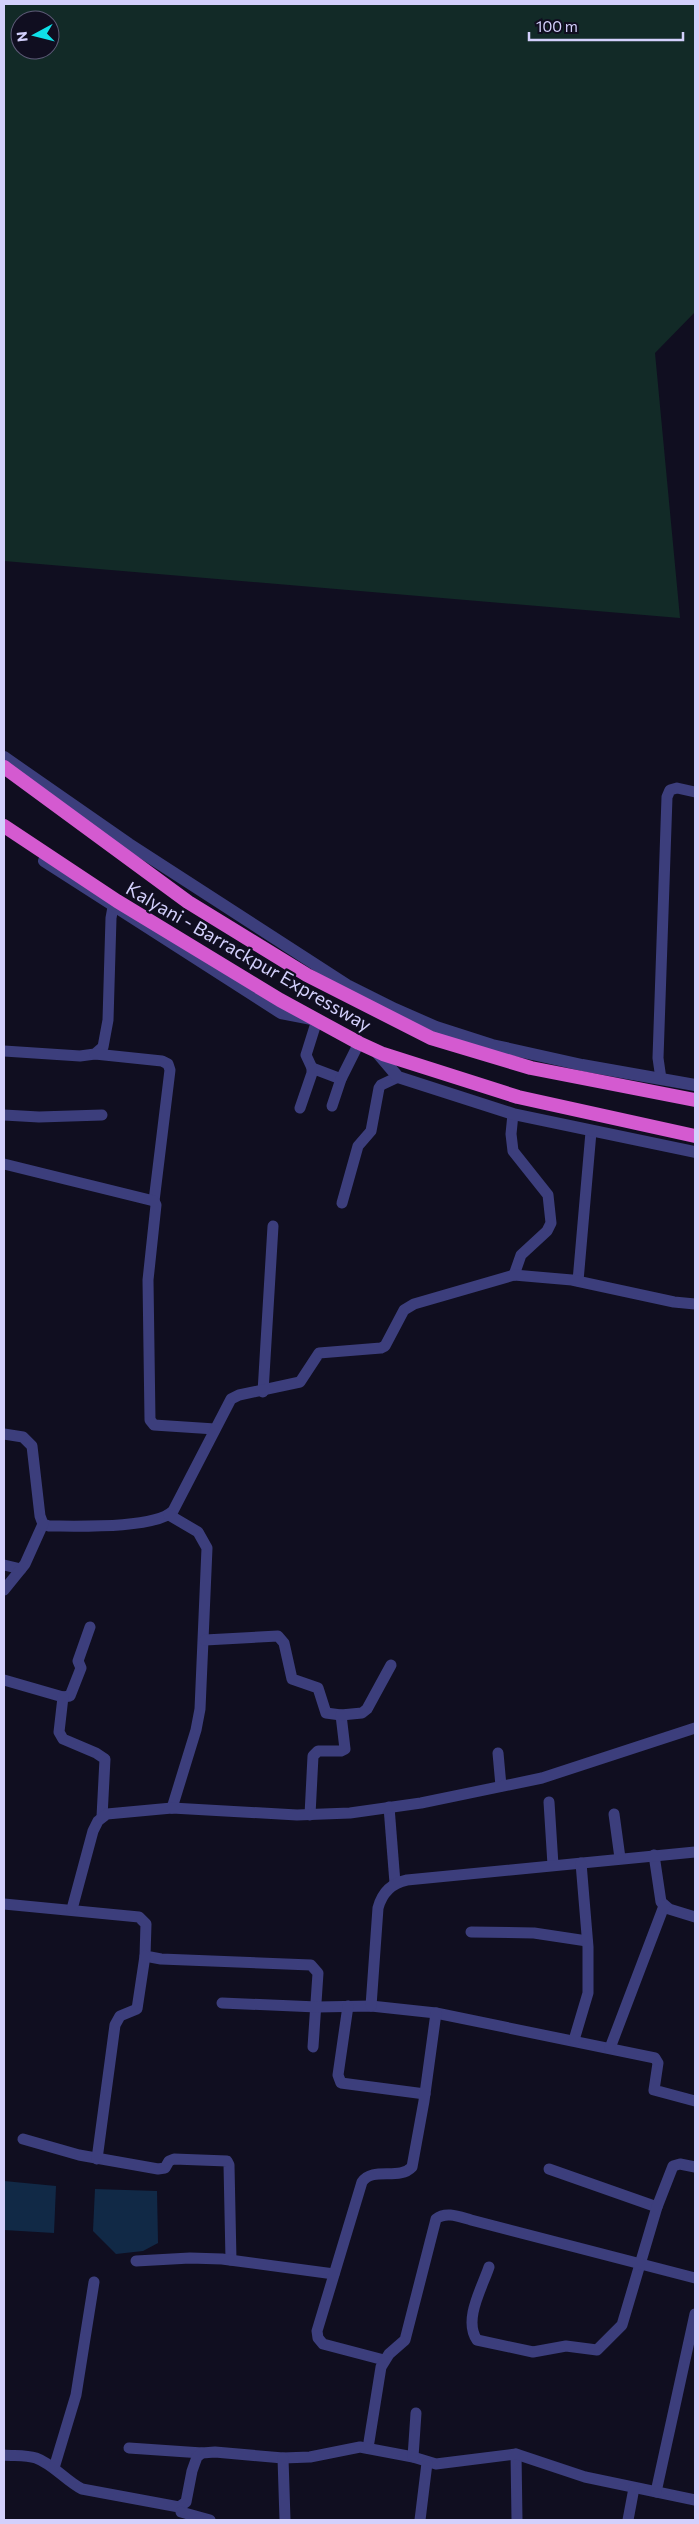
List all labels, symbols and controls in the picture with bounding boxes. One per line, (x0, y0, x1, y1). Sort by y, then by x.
north arrow (10, 10, 60, 60)
scale bar (529, 10, 683, 42)
text: 100 m (536, 17, 578, 35)
text: N (13, 30, 31, 43)
street label: Kalyani - Barrackpur Expressway (122, 876, 376, 1036)

